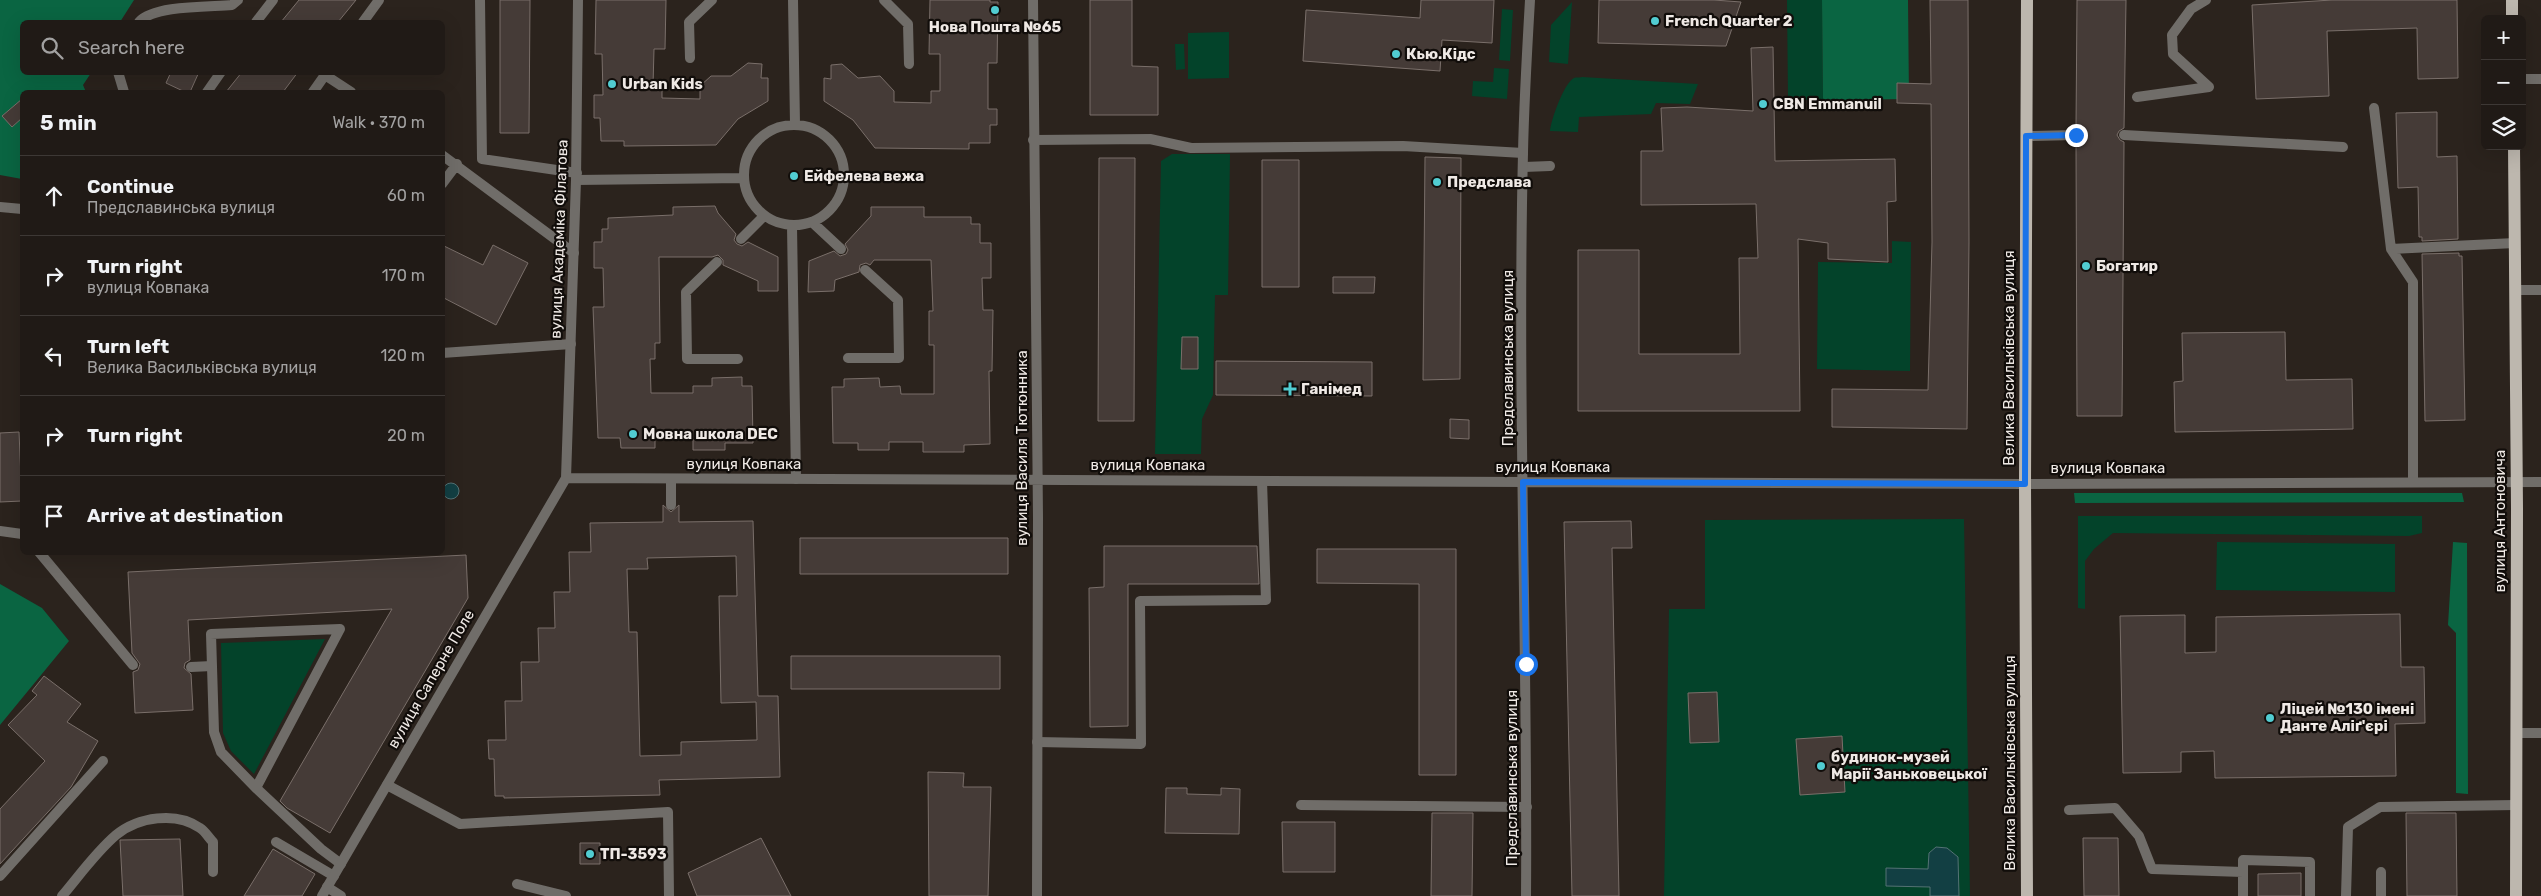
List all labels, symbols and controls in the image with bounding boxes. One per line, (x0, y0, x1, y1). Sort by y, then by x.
marker: Нова Пошта №65 (989, 4, 1001, 16)
place label: French Quarter 2 (1665, 12, 1793, 30)
marker: French Quarter 2 (1649, 15, 1661, 27)
map controls (2481, 15, 2526, 150)
button: + (2481, 15, 2526, 60)
place label: Нова Пошта №65 (929, 18, 1061, 36)
search box (20, 20, 445, 75)
icon: search (38, 34, 66, 62)
text: Search here (78, 36, 185, 59)
place label: Кью.Кідс (1406, 45, 1476, 63)
marker: Кью.Кідс (1390, 48, 1402, 60)
button: − (2481, 60, 2526, 105)
place label: Urban Kids (622, 75, 703, 93)
marker: Urban Kids (606, 78, 618, 90)
place label: CBN Emmanuil (1773, 95, 1882, 113)
marker: CBN Emmanuil (1757, 98, 1769, 110)
button: layers (2481, 105, 2526, 150)
text: 5 min (40, 110, 97, 135)
text: Walk · 370 m (332, 113, 425, 132)
route end (2065, 124, 2088, 147)
street label: вулиця Академіка Філатова (547, 139, 571, 339)
place label: Ейфелева вежа (804, 167, 924, 185)
marker: Ейфелева вежа (788, 170, 800, 182)
place label: Предслава (1447, 173, 1532, 191)
text: Continue (87, 175, 174, 198)
marker: Предслава (1431, 176, 1443, 188)
icon: ahead (40, 182, 68, 210)
text: 60 m (387, 186, 425, 205)
text: Предславинська вулиця (87, 198, 275, 217)
street label: Велика Васильківська вулиця (2000, 250, 2018, 466)
text: Turn right (87, 255, 182, 278)
place label: Богатир (2096, 257, 2158, 275)
marker: Богатир (2080, 260, 2092, 272)
icon: right (40, 262, 68, 290)
text: 170 m (382, 266, 425, 285)
street label: Предславинська вулиця (1499, 270, 1517, 446)
text: вулиця Ковпака (87, 278, 209, 297)
text: Turn left (87, 335, 169, 358)
icon: left (40, 342, 68, 370)
text: 120 m (380, 346, 425, 365)
street label: вулиця Василя Тютюнника (1013, 350, 1031, 546)
text: Велика Васильківська вулиця (87, 358, 317, 377)
place label: Ганімед (1301, 380, 1362, 398)
marker: Ганімед (1283, 382, 1297, 396)
icon: right (40, 422, 68, 450)
text: Turn right (87, 424, 182, 447)
place label: Мовна школа DEC (643, 425, 778, 443)
text: 20 m (387, 426, 425, 445)
marker: Мовна школа DEC (627, 428, 639, 440)
street label: вулиця Антоновича (2491, 450, 2509, 592)
street label: вулиця Ковпака (687, 455, 801, 473)
street label: вулиця Ковпака (1091, 456, 1205, 474)
street label: вулиця Ковпака (1496, 458, 1610, 476)
street label: вулиця Ковпака (2051, 459, 2165, 477)
icon: arrive (40, 502, 68, 530)
text: Arrive at destination (87, 504, 283, 527)
street label: вулиця Саперне Поле (384, 606, 478, 752)
route start (1515, 653, 1538, 676)
street label: Велика Васильківська вулиця (2001, 655, 2019, 871)
street label: Предславинська вулиця (1503, 690, 1521, 866)
place label: Ліцей №130 імені Данте Аліґ'єрі (2280, 700, 2414, 735)
marker: Ліцей №130 імені Данте Аліґ'єрі (2264, 712, 2276, 724)
place label: будинок-музей Марії Заньковецької (1831, 748, 1987, 783)
marker: будинок-музей Марії Заньковецької (1815, 760, 1827, 772)
place label: ТП-3593 (600, 845, 667, 863)
marker: ТП-3593 (584, 848, 596, 860)

